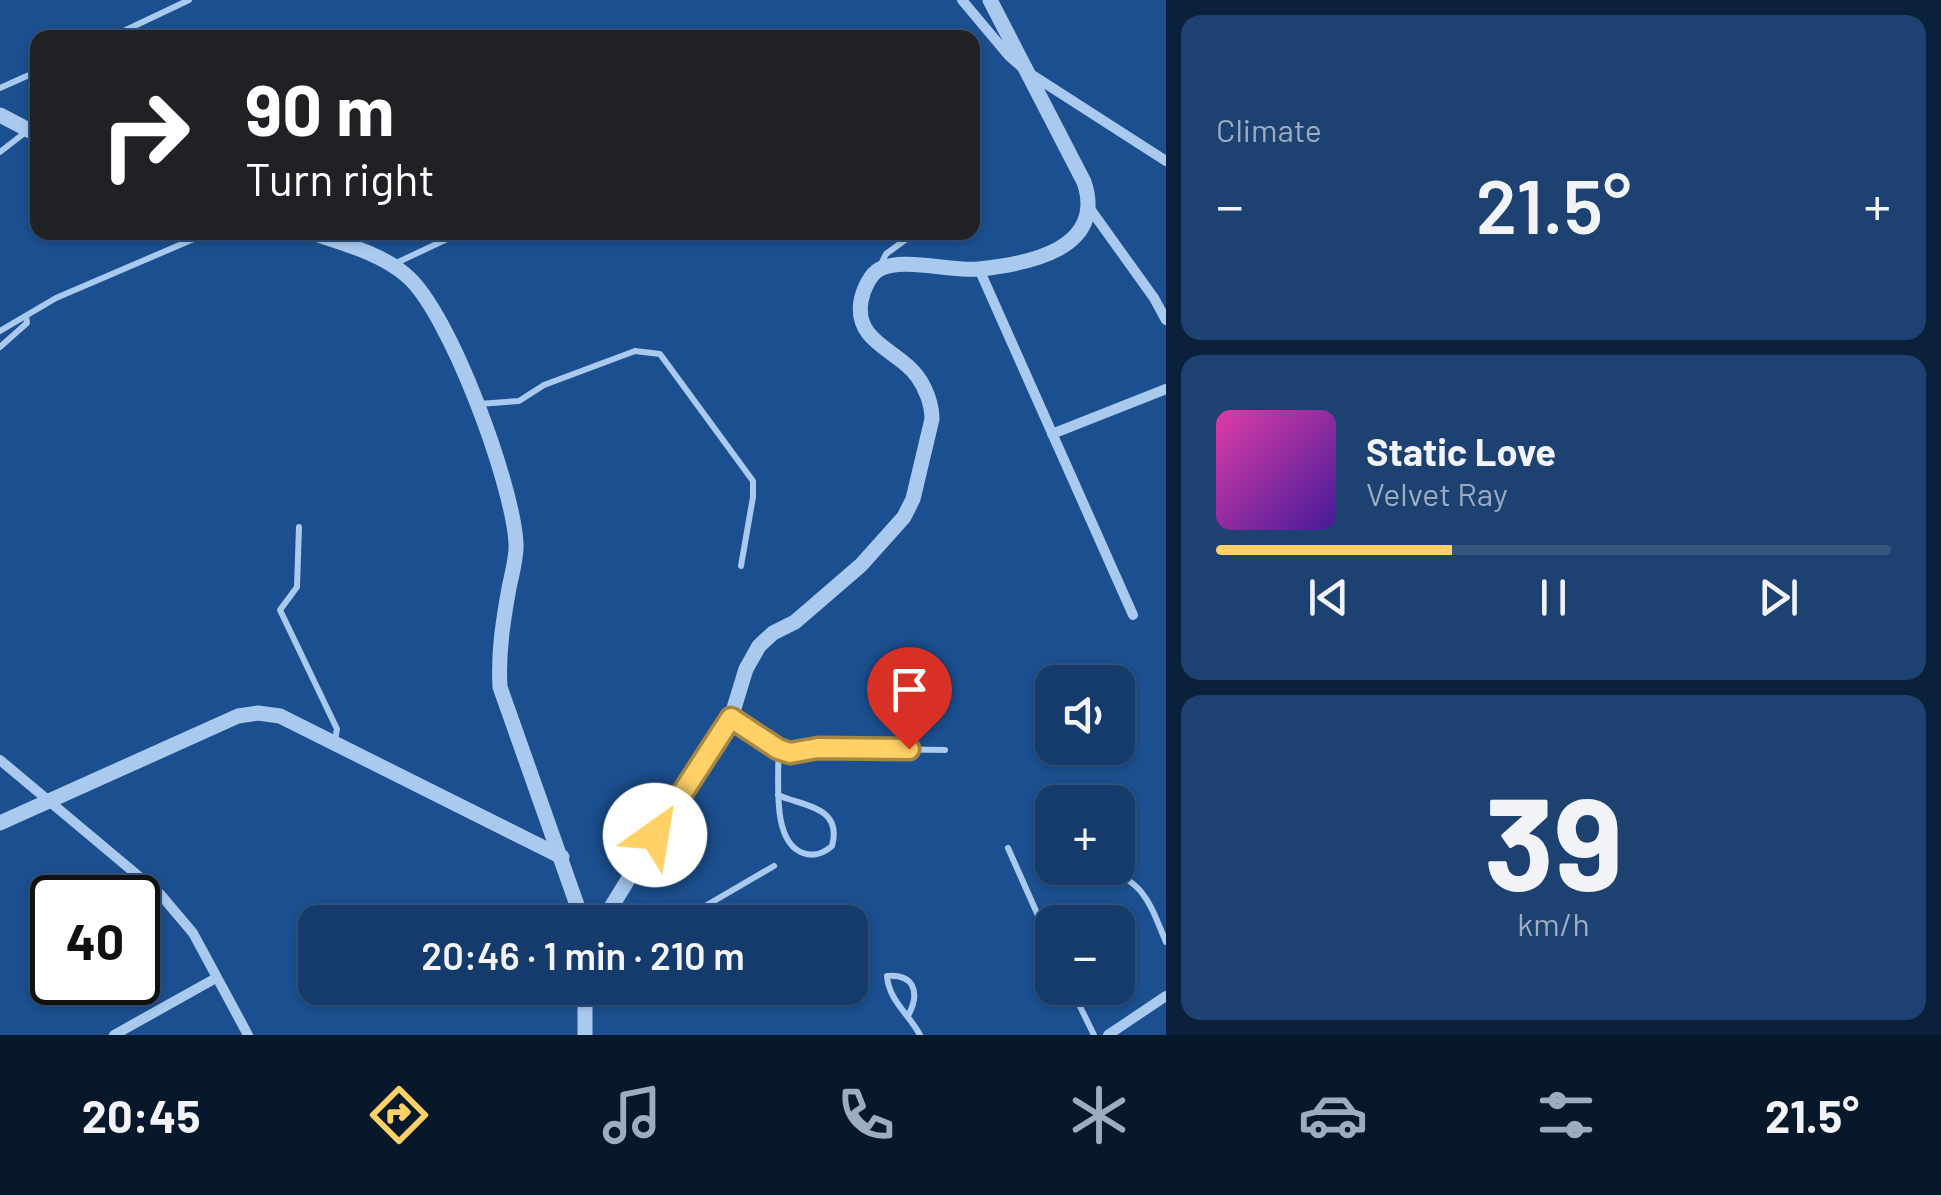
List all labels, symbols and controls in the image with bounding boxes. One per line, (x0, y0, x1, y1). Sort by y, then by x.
text: 90 m (245, 66, 395, 150)
icon: right (80, 70, 210, 200)
text: Climate (1216, 110, 1322, 148)
text: Turn right (245, 151, 435, 205)
text: 21.5° (1476, 159, 1631, 249)
text: − (1216, 171, 1244, 237)
text: + (1863, 171, 1891, 237)
text: Static Love (1366, 428, 1556, 474)
text: Velvet Ray (1366, 474, 1508, 512)
icon: previous (1301, 570, 1356, 625)
icon: pause (1526, 570, 1581, 625)
icon: next (1751, 570, 1806, 625)
pin (867, 647, 952, 750)
icon: arrive (882, 662, 937, 717)
map controls (1035, 665, 1135, 1005)
button: sound (1035, 665, 1135, 765)
text: 39 (1484, 761, 1623, 917)
position arrow (603, 783, 707, 887)
button: + (1035, 785, 1135, 885)
speed limit sign: 40 (30, 875, 160, 1005)
text: km/h (1517, 904, 1590, 942)
button: − (1035, 905, 1135, 1005)
text: 20:46 · 1 min · 210 m (421, 932, 745, 978)
icon: directions (364, 1080, 434, 1150)
icon: music (597, 1080, 667, 1150)
icon: phone (831, 1080, 901, 1150)
icon: climate (1064, 1080, 1134, 1150)
icon: car (1298, 1080, 1368, 1150)
icon: filters (1531, 1080, 1601, 1150)
text: 20:45 (82, 1088, 200, 1142)
text: 21.5° (1765, 1088, 1859, 1142)

